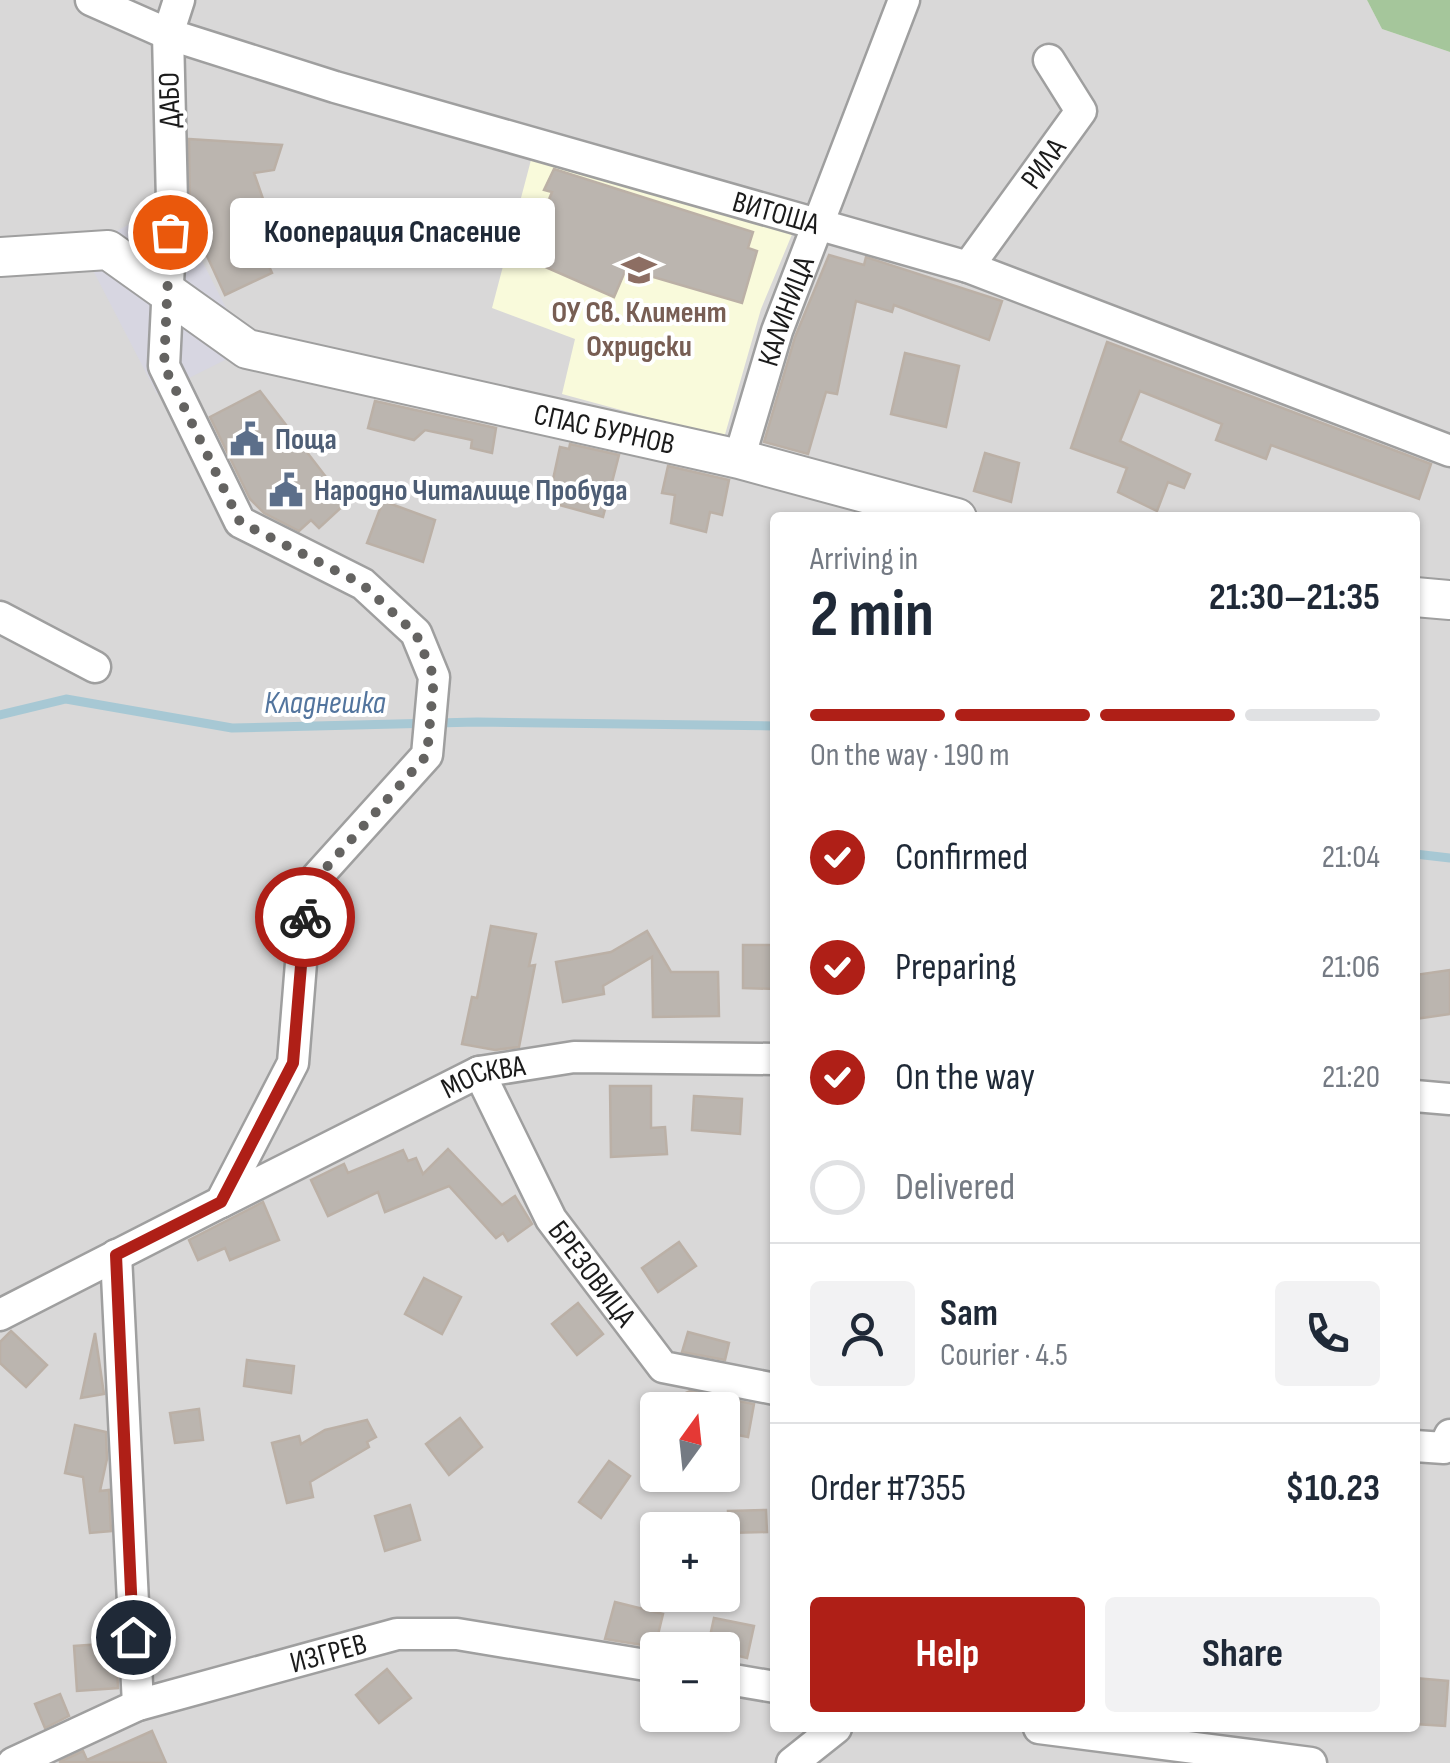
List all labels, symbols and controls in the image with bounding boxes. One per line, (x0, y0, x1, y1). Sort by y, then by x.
street label: ДАБО (152, 72, 188, 128)
street label: РИЛА (1014, 131, 1074, 196)
street label: ВИТОША (728, 184, 823, 243)
pin (128, 190, 213, 275)
callout: Кооперация Спасение (230, 197, 555, 267)
icon: bag (143, 205, 198, 260)
text: Кооперация Спасение (264, 213, 521, 252)
school or university icon: ОУ Св. Климент Охридски (620, 251, 658, 289)
street label: КАЛИНИЦА (751, 251, 823, 370)
place label: ОУ Св. Климент Охридски (551, 295, 727, 365)
street label: СПАС БУРНОВ (530, 397, 678, 463)
public building icon: Поща (228, 420, 266, 458)
place label: Поща (275, 422, 337, 458)
public building icon: Народно Читалище Пробуда (267, 471, 305, 509)
place label: Народно Читалище Пробуда (314, 473, 627, 509)
text: Arriving in (810, 540, 918, 579)
text: 21:30–21:35 (1209, 575, 1380, 620)
text: 2 min (810, 577, 934, 655)
water label: Кладнешка (264, 684, 386, 723)
text: On the way · 190 m (810, 736, 1010, 775)
icon: check (810, 830, 865, 885)
text: Confirmed (895, 835, 1028, 880)
text: 21:04 (1322, 838, 1380, 877)
courier (255, 867, 355, 967)
icon: bike (278, 890, 333, 945)
icon: check (810, 940, 865, 995)
text: Preparing (895, 945, 1016, 990)
text: 21:06 (1321, 948, 1380, 987)
street label: МОСКВА (435, 1048, 528, 1107)
icon: check (810, 1050, 865, 1105)
text: On the way (895, 1055, 1035, 1100)
text: 21:20 (1322, 1058, 1380, 1097)
text: Delivered (895, 1165, 1015, 1210)
street label: БРЕЗОВИЦА (540, 1214, 643, 1334)
button: person (810, 1281, 915, 1386)
button: phone (1275, 1281, 1380, 1386)
text: Sam (940, 1291, 998, 1336)
text: Courier · 4.5 (940, 1336, 1068, 1375)
north arrow (640, 1392, 740, 1492)
map controls (640, 1392, 740, 1732)
text: Order #7355 (810, 1466, 966, 1511)
text: $10.23 (1285, 1466, 1380, 1511)
button: + (640, 1512, 740, 1612)
pin (91, 1595, 176, 1680)
button: Help (810, 1597, 1085, 1712)
button: Share (1105, 1597, 1380, 1712)
icon: home (106, 1610, 161, 1665)
street label: ИЗГРЕВ (286, 1626, 371, 1681)
button: − (640, 1632, 740, 1732)

